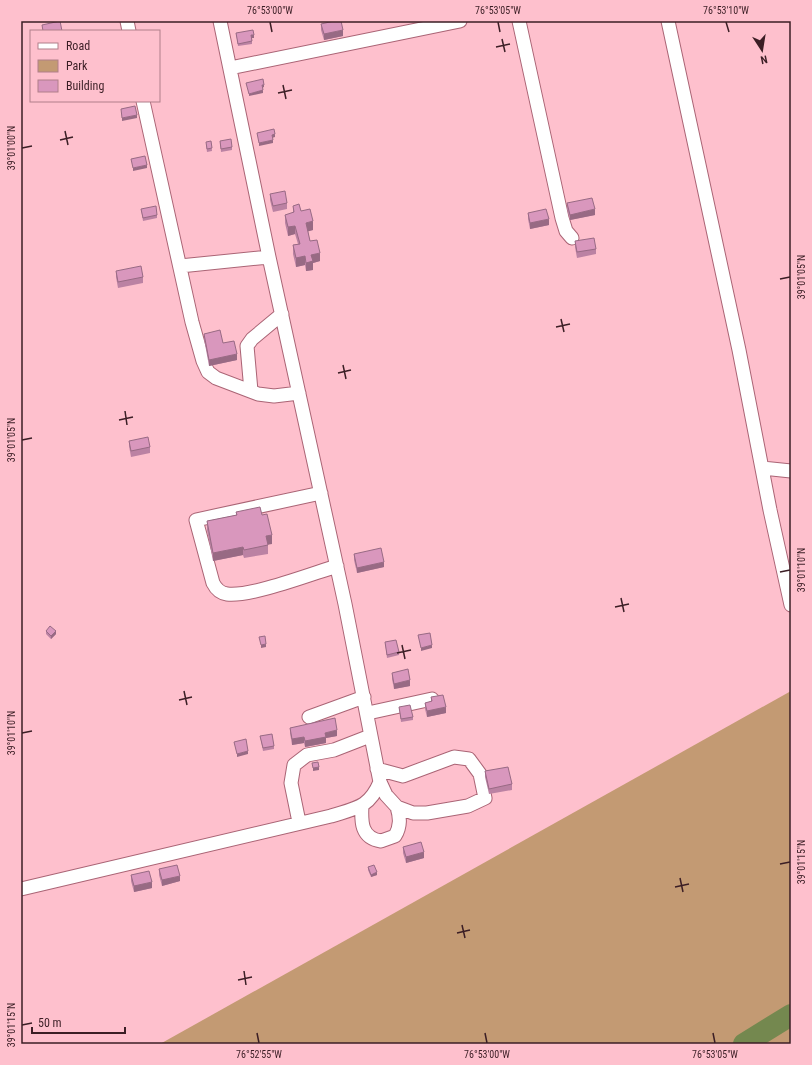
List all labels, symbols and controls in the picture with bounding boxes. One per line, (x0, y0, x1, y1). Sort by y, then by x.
text: 76°53'00"W (247, 5, 293, 16)
text: 76°53'05"W (475, 5, 521, 16)
text: 76°53'10"W (703, 5, 749, 16)
legend (30, 30, 160, 102)
north arrow (742, 30, 782, 70)
text: Road (66, 39, 90, 53)
text: N (759, 52, 769, 66)
text: Park (66, 59, 88, 73)
text: Building (66, 79, 104, 93)
text: 39°01'00"N (6, 126, 17, 170)
text: 39°01'05"N (796, 255, 807, 299)
text: 39°01'05"N (6, 418, 17, 462)
text: 39°01'10"N (796, 548, 807, 592)
text: 39°01'10"N (6, 711, 17, 755)
text: 39°01'15"N (796, 840, 807, 884)
text: 39°01'15"N (6, 1003, 17, 1047)
scale bar (32, 1009, 125, 1035)
text: 50 m (38, 1016, 62, 1030)
text: 76°52'55"W (236, 1049, 282, 1060)
text: 76°53'00"W (464, 1049, 510, 1060)
text: 76°53'05"W (692, 1049, 738, 1060)

